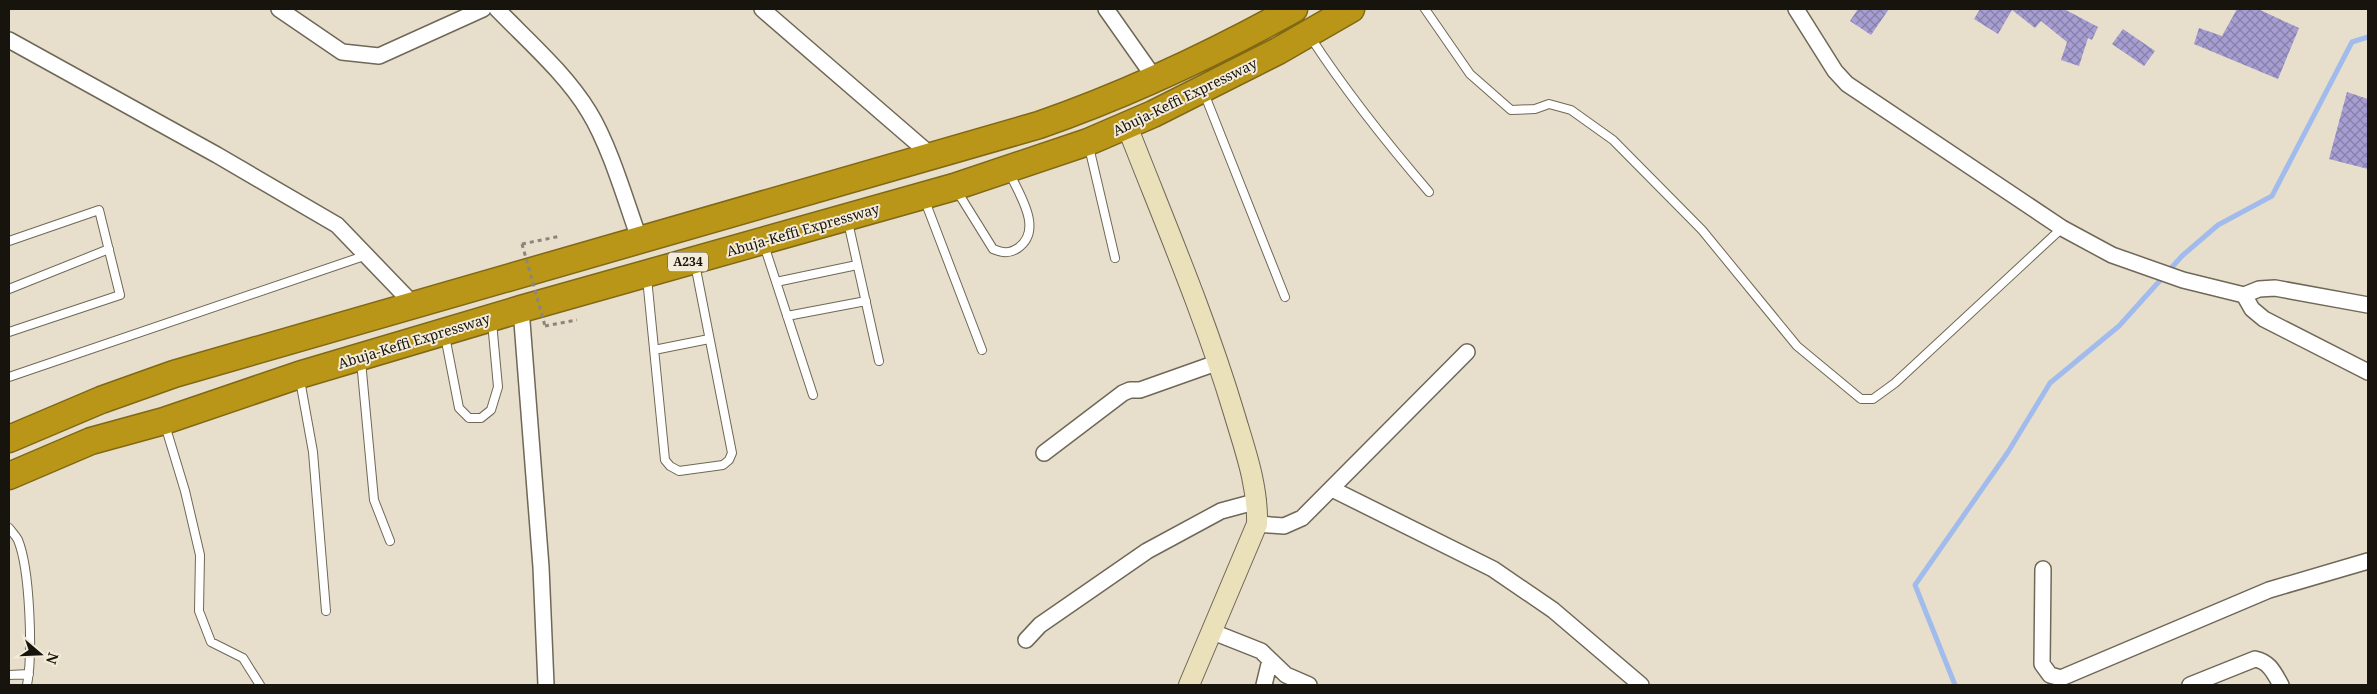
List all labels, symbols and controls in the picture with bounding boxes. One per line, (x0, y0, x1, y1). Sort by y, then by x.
street label: Abuja-Keffi Expressway (1110, 53, 1260, 140)
street label: Abuja-Keffi Expressway (724, 199, 882, 260)
road number: A234 (668, 252, 708, 272)
street label: Abuja-Keffi Expressway (335, 308, 492, 373)
north arrow (15, 629, 65, 679)
text: N (42, 650, 64, 667)

